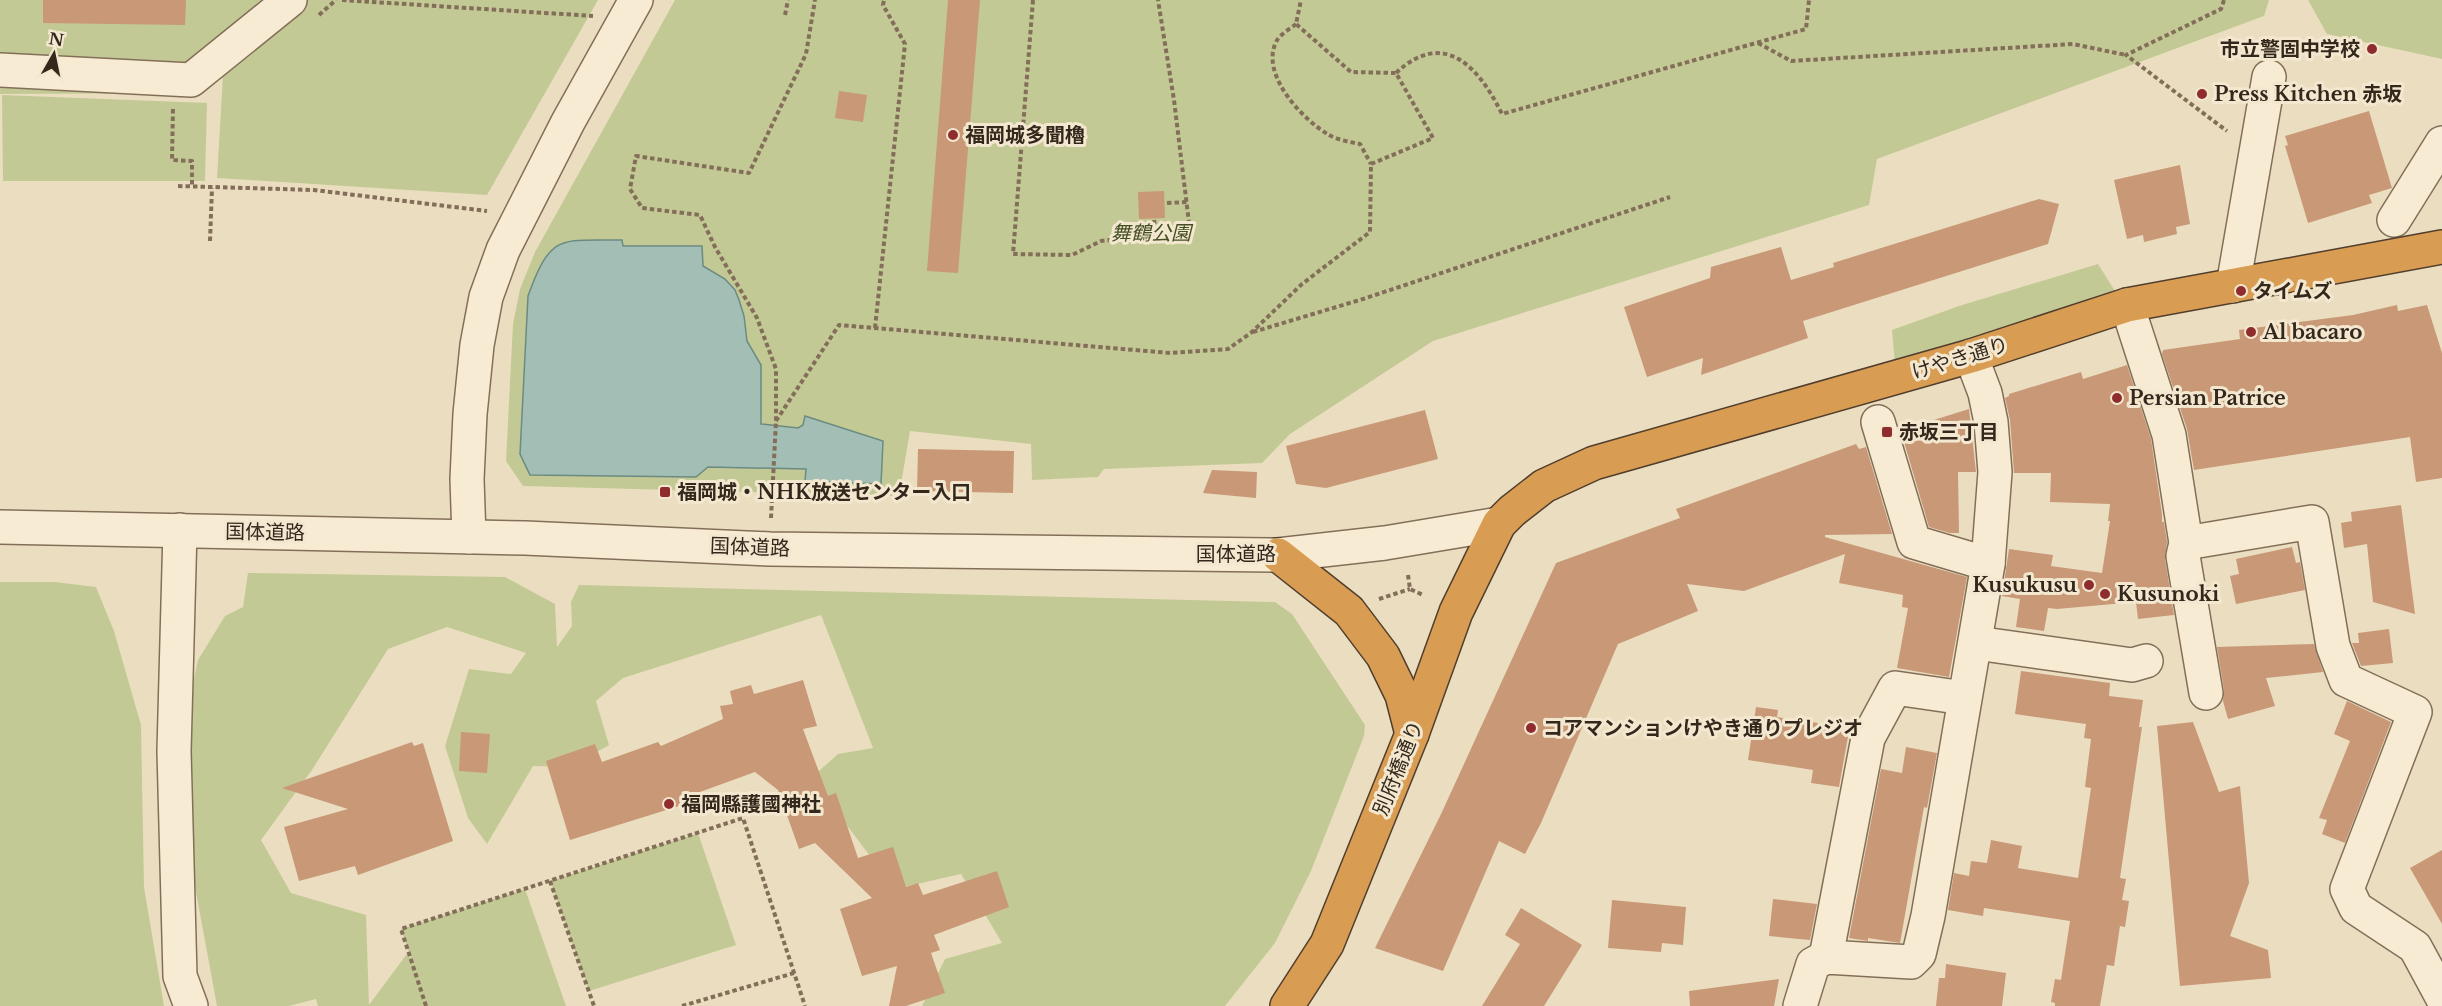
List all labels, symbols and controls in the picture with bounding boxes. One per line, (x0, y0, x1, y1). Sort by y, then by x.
north arrow (24, 24, 84, 84)
text: N (47, 28, 65, 50)
place label: 市立警固中学校 (2220, 37, 2360, 61)
marker: 市立警固中学校 (2365, 42, 2379, 56)
place label: Press Kitchen 赤坂 (2214, 82, 2402, 106)
marker: Press Kitchen 赤坂 (2195, 87, 2209, 101)
place label: 福岡城多聞櫓 (965, 123, 1085, 147)
marker: 福岡城多聞櫓 (946, 128, 960, 142)
park label: 舞鶴公園 (1111, 221, 1194, 245)
place label: タイムズ (2253, 279, 2333, 303)
marker: タイムズ (2234, 284, 2248, 298)
place label: Al bacaro (2262, 320, 2362, 344)
marker: Al bacaro (2244, 325, 2258, 339)
street label: けやき通り (1909, 332, 2011, 384)
place label: Persian Patrice (2129, 386, 2286, 410)
marker: Persian Patrice (2110, 391, 2124, 405)
place label: 赤坂三丁目 (1899, 420, 1999, 444)
marker: 赤坂三丁目 (1880, 425, 1894, 439)
place label: 福岡城・NHK放送センター入口 (677, 480, 971, 504)
marker: 福岡城・NHK放送センター入口 (658, 485, 672, 499)
street label: 国体道路 (225, 519, 305, 545)
street label: 国体道路 (710, 534, 790, 560)
street label: 国体道路 (1196, 542, 1276, 566)
place label: Kusukusu (1972, 573, 2077, 597)
marker: Kusukusu (2082, 578, 2096, 592)
place label: Kusunoki (2117, 582, 2219, 606)
marker: Kusunoki (2098, 587, 2112, 601)
place label: コアマンションけやき通りプレジオ (1543, 716, 1863, 740)
street label: 別府橋通り (1368, 717, 1428, 819)
marker: コアマンションけやき通りプレジオ (1524, 721, 1538, 735)
place label: 福岡縣護國神社 (681, 792, 821, 816)
marker: 福岡縣護國神社 (662, 797, 676, 811)

